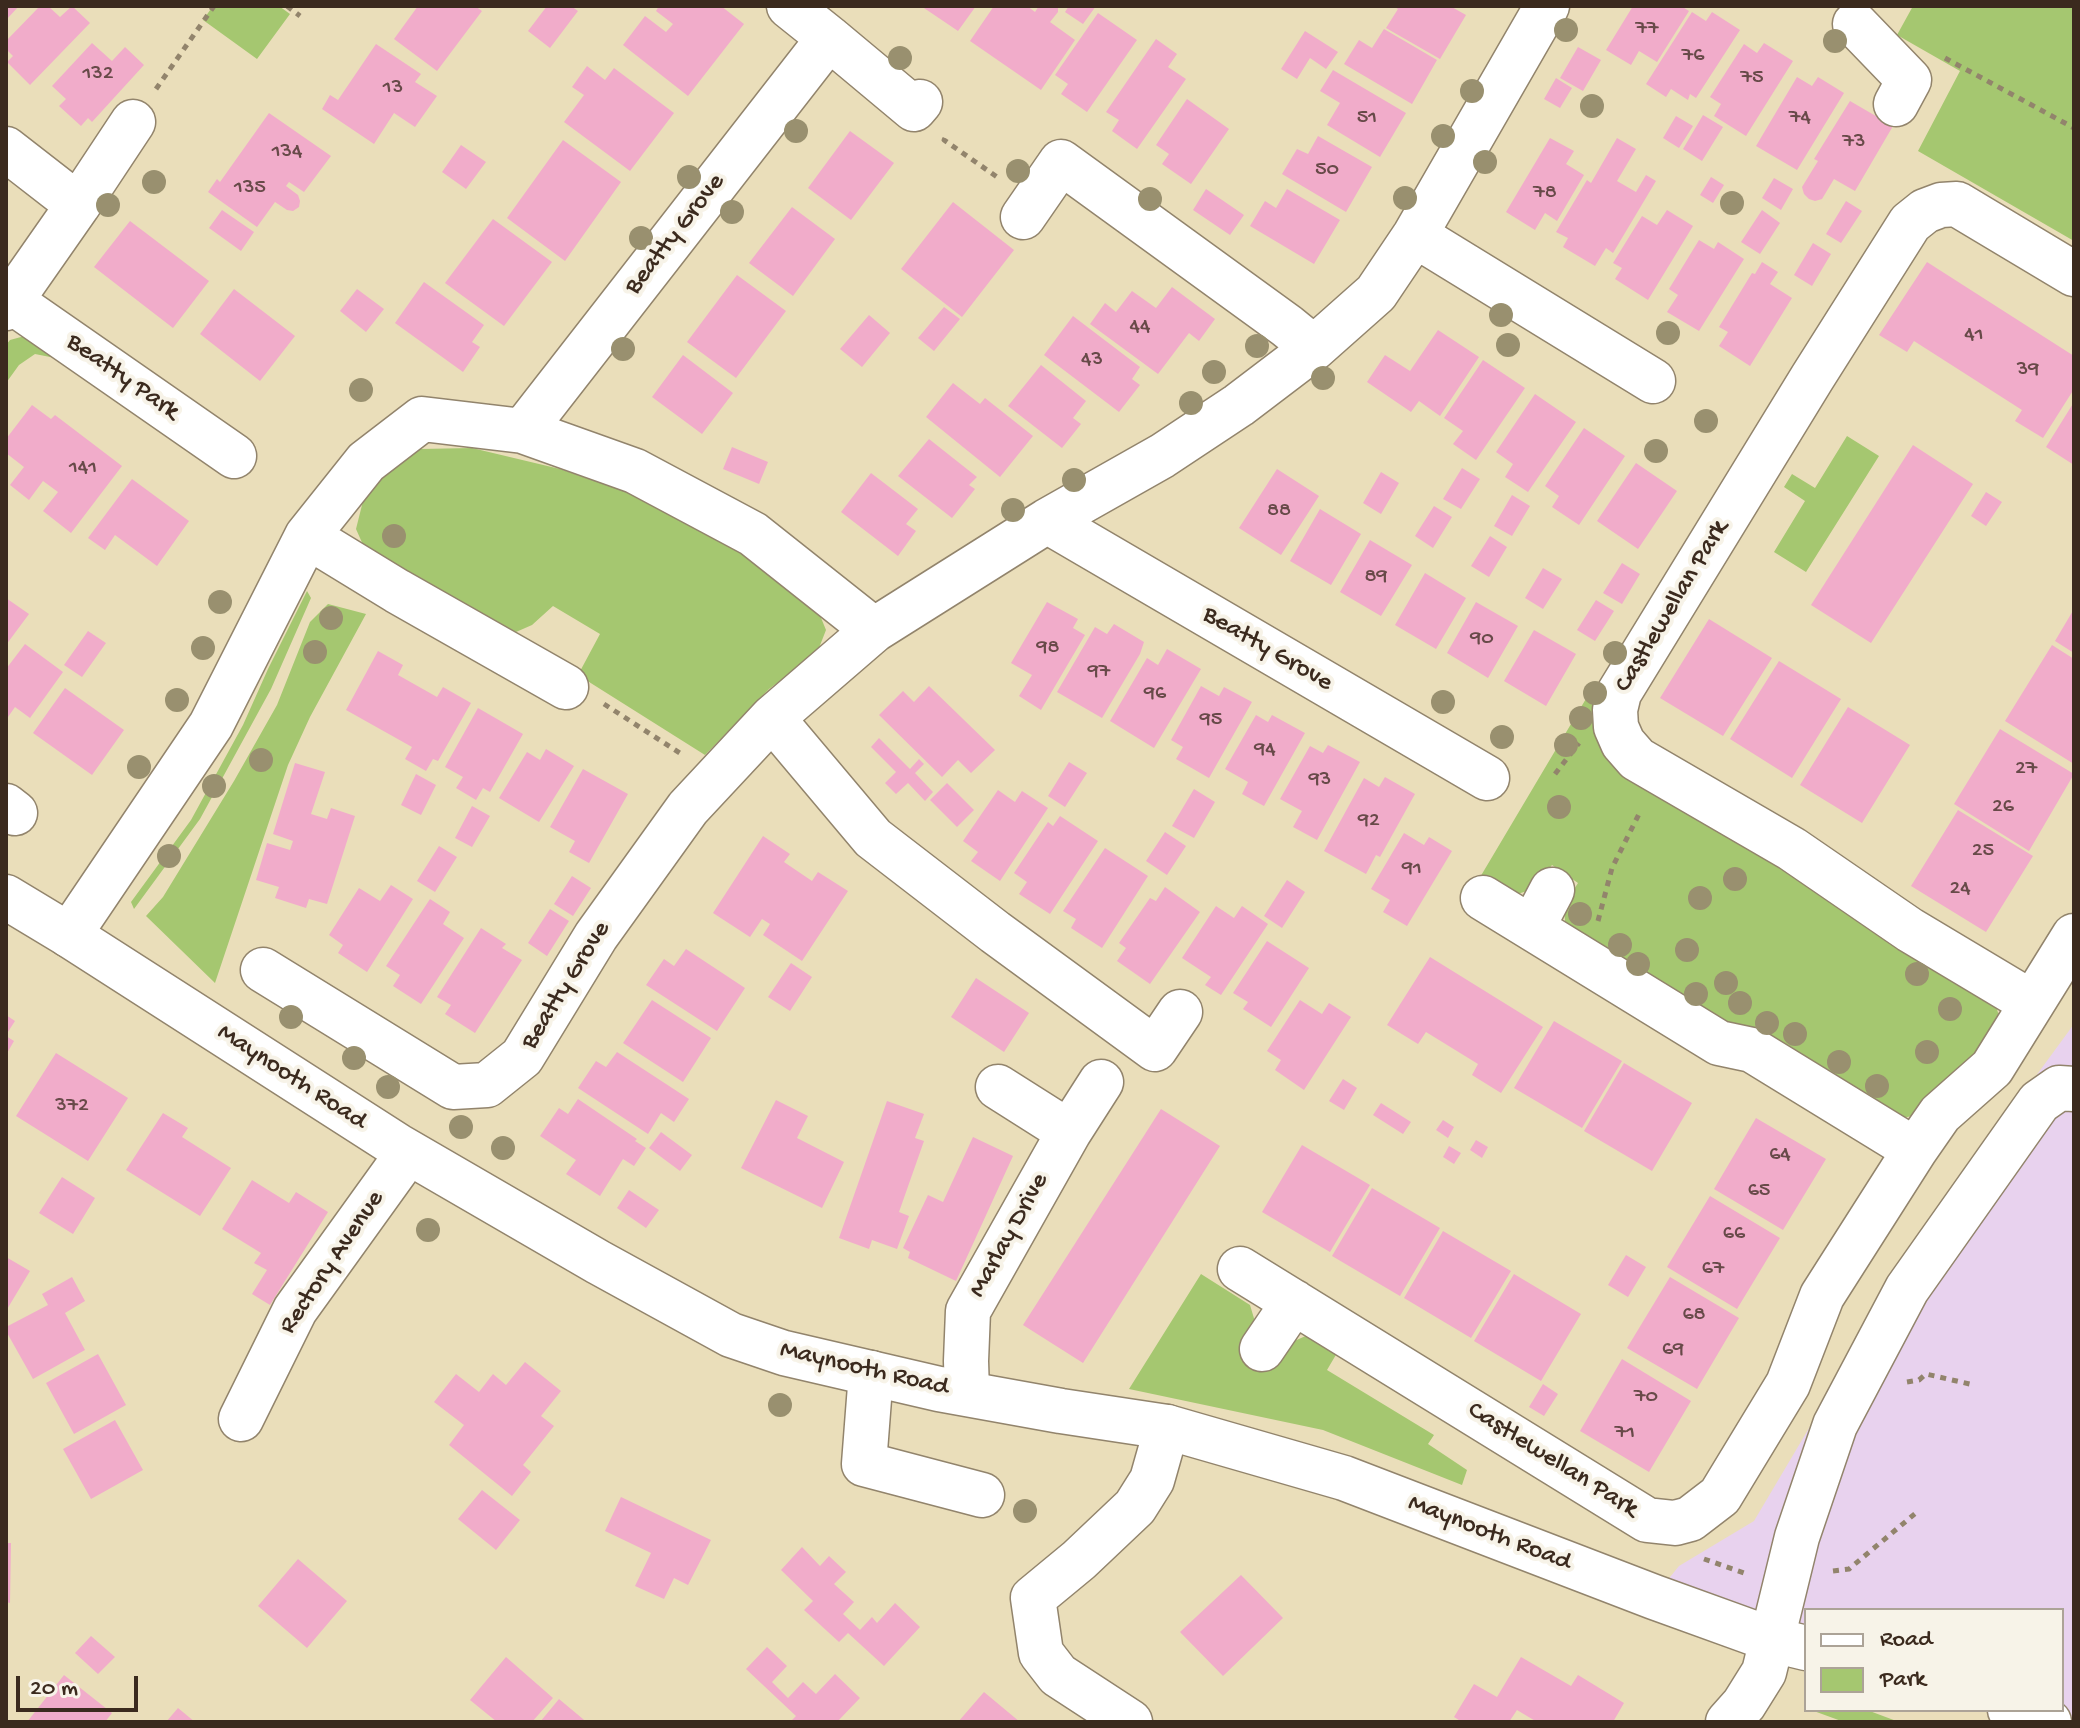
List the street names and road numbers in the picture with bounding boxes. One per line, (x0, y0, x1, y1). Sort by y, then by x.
street label: Beatty Grove (619, 168, 733, 302)
street label: Beatty Park (59, 328, 185, 428)
street label: Castlewellan Park (1609, 515, 1737, 699)
street label: Beatty Grove (1196, 600, 1338, 700)
street label: Beatty Grove (515, 916, 619, 1056)
street label: Maynooth Road (210, 1018, 372, 1138)
street label: Marlay Drive (963, 1168, 1057, 1304)
street label: Rectory Avenue (274, 1185, 392, 1341)
street label: Maynooth Road (777, 1335, 951, 1405)
street label: Castlewellan Park (1461, 1396, 1643, 1526)
street label: Maynooth Road (1403, 1489, 1575, 1579)

